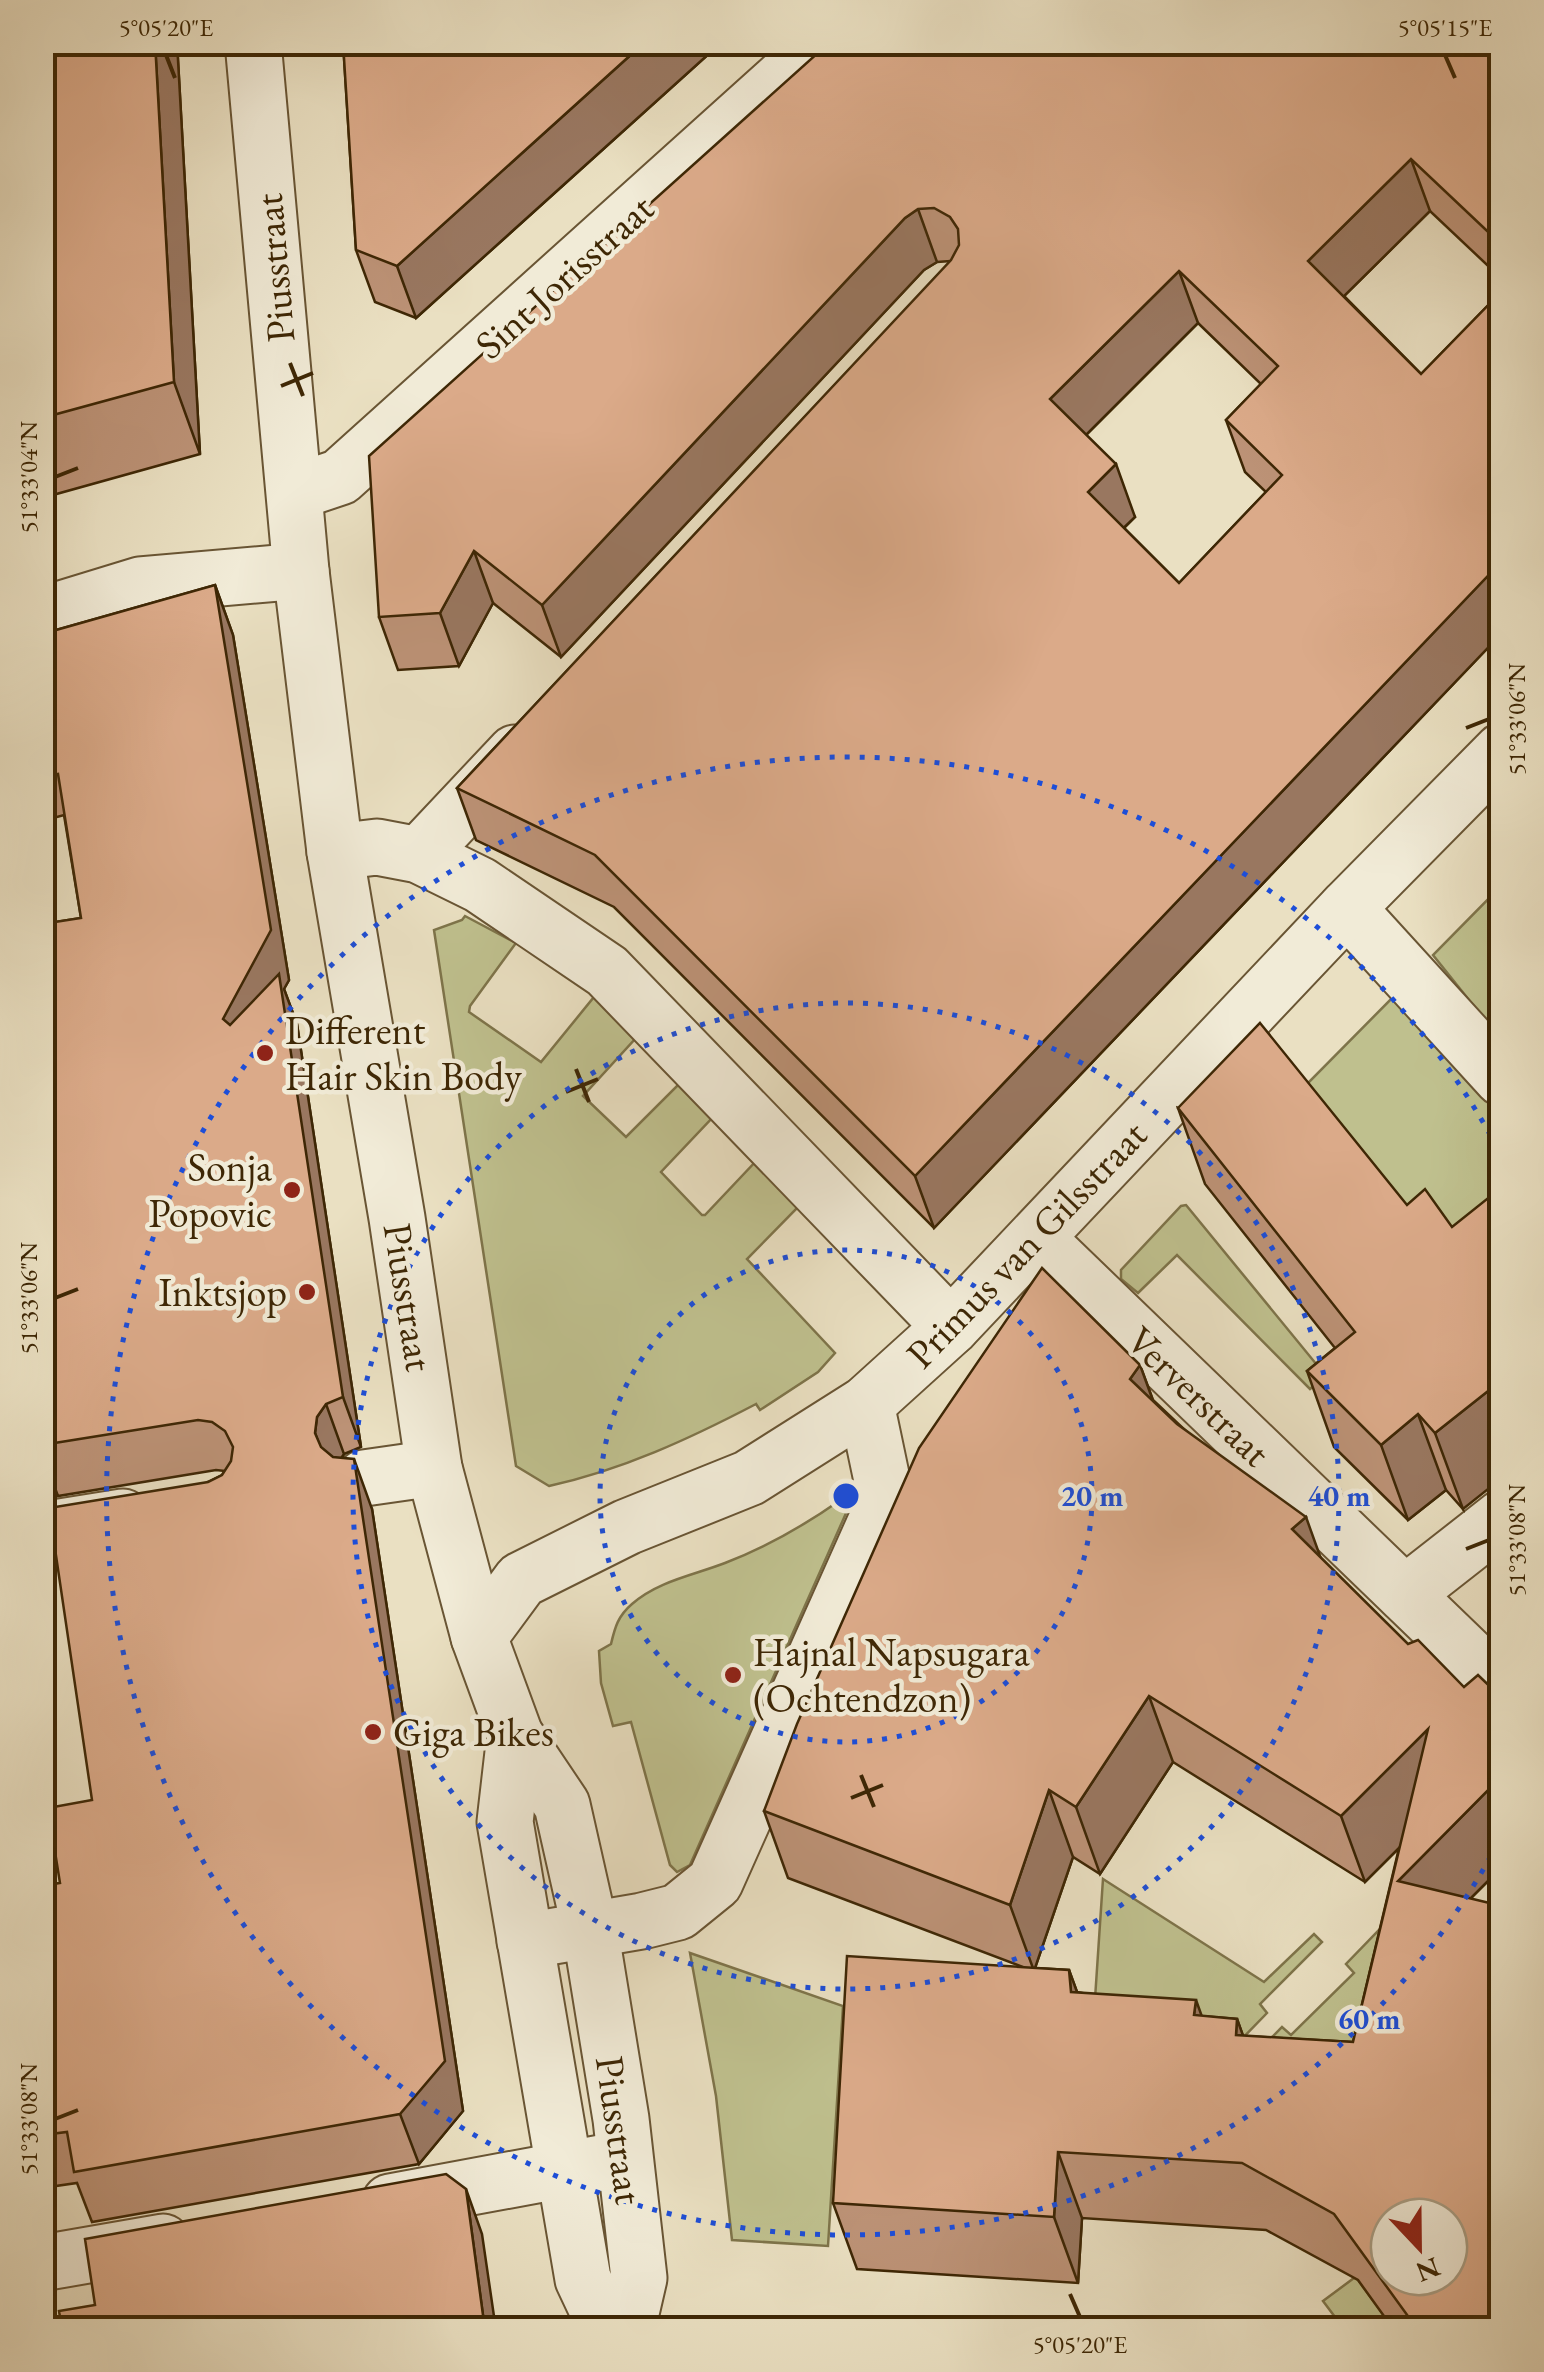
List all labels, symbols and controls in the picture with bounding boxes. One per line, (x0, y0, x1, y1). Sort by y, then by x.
text: 5°05'20"E (119, 11, 213, 43)
text: 5°05'15"E (1398, 11, 1492, 43)
street label: Sint Jorisstraat (464, 182, 665, 370)
street label: Piusstraat (242, 191, 306, 345)
text: 51°33'04"N (12, 421, 44, 533)
text: 51°33'06"N (1500, 663, 1532, 775)
place label: Different Hair Skin Body (285, 1004, 522, 1102)
marker: Different Hair Skin Body (254, 1042, 276, 1064)
street label: Primus van Gilsstraat (894, 1109, 1158, 1379)
place label: Sonja Popovic (149, 1141, 272, 1239)
marker: Sonja Popovic (281, 1179, 303, 1201)
street label: Piusstraat (372, 1219, 446, 1375)
text: 51°33'06"N (12, 1242, 44, 1354)
place label: Inktsjop (158, 1266, 287, 1318)
marker: Inktsjop (296, 1281, 318, 1303)
street label: Ververstraat (1116, 1315, 1282, 1478)
text: 20 m (1060, 1476, 1124, 1515)
text: 40 m (1307, 1476, 1371, 1515)
centre of rings (828, 1478, 864, 1514)
text: 51°33'08"N (1500, 1484, 1532, 1596)
place label: Hajnal Napsugara (Ochtendzon) (753, 1626, 1030, 1724)
marker: Hajnal Napsugara (Ochtendzon) (722, 1664, 744, 1686)
place label: Giga Bikes (393, 1706, 554, 1758)
marker: Giga Bikes (362, 1721, 384, 1743)
text: 60 m (1337, 1999, 1401, 2038)
street label: Piusstraat (584, 2053, 656, 2208)
text: 51°33'08"N (12, 2063, 44, 2175)
north arrow (1369, 2197, 1469, 2297)
text: N (1411, 2249, 1446, 2291)
text: 5°05'20"E (1033, 2328, 1127, 2360)

